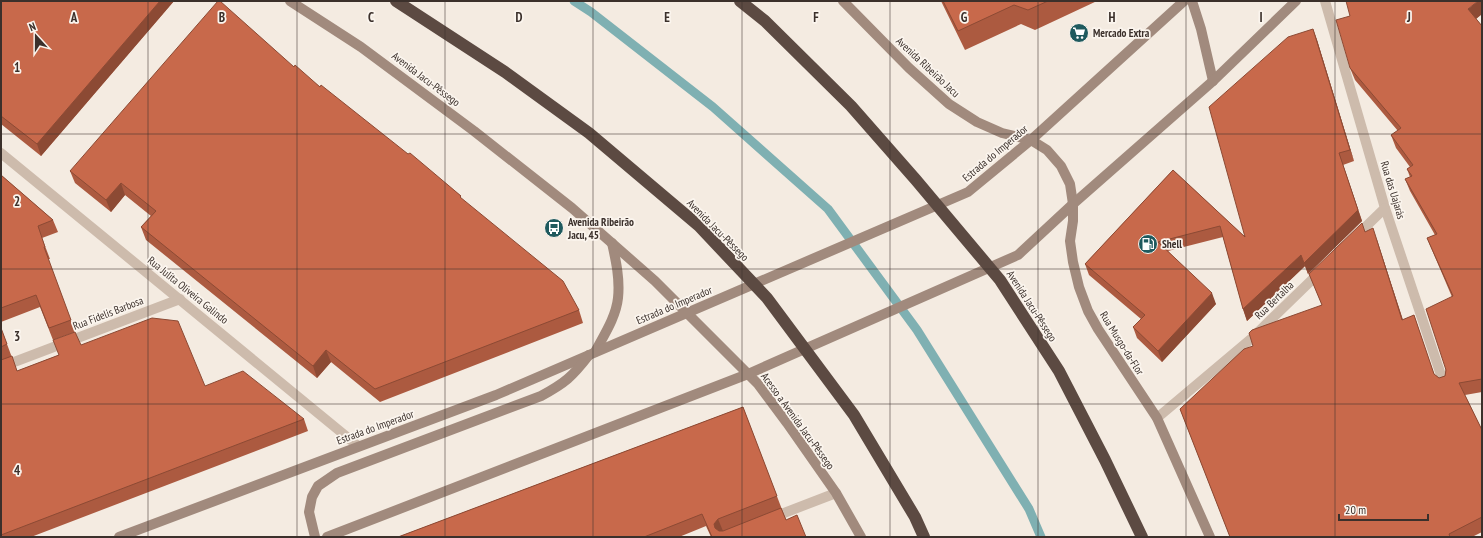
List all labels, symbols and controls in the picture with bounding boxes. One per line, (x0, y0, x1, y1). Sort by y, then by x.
text: A (70, 9, 78, 26)
text: B (219, 9, 225, 26)
text: C (368, 9, 374, 26)
text: D (516, 9, 523, 26)
text: E (664, 9, 670, 26)
text: F (813, 9, 819, 26)
text: G (961, 9, 968, 26)
text: H (1109, 9, 1116, 26)
text: I (1259, 9, 1263, 26)
text: J (1406, 9, 1411, 26)
north arrow (16, 16, 56, 56)
text: N (27, 19, 38, 34)
supermarket icon: Mercado Extra (1068, 22, 1090, 44)
place label: Mercado Extra (1093, 26, 1150, 40)
street label: Avenida Ribeirão Jacu (893, 34, 963, 100)
street label: Avenida Jacu-Pêssego (389, 49, 463, 109)
text: 1 (14, 59, 20, 76)
street label: Estrada do Imperador (959, 122, 1031, 184)
street label: Rua das Uajarás (1378, 159, 1409, 221)
text: 2 (14, 193, 20, 210)
street label: Avenida Jacu-Pêssego (684, 196, 752, 264)
place label: Avenida Ribeirão Jacu, 45 (567, 215, 634, 242)
bus stop icon: Avenida Ribeirão Jacu, 45 (543, 217, 565, 239)
fuel station icon: Shell (1137, 233, 1159, 255)
place label: Shell (1162, 237, 1182, 251)
street label: Rua Julita Oliveira Galindo (145, 253, 231, 327)
street label: Avenida Jacu-Pêssego (1004, 268, 1060, 344)
street label: Rua Bertalha (1252, 278, 1296, 322)
street label: Estrada do Imperador (634, 283, 714, 327)
street label: Rua Fidelis Barbosa (71, 293, 145, 333)
street label: Rua Musgo-da-Flor (1097, 309, 1147, 377)
text: 3 (14, 328, 20, 345)
street label: Acesso a Avenida Jacu-Pêssego (758, 370, 838, 472)
street label: Estrada do Imperador (334, 407, 416, 447)
text: 4 (14, 462, 21, 479)
scale bar (1339, 496, 1428, 522)
text: 20 m (1345, 502, 1366, 517)

